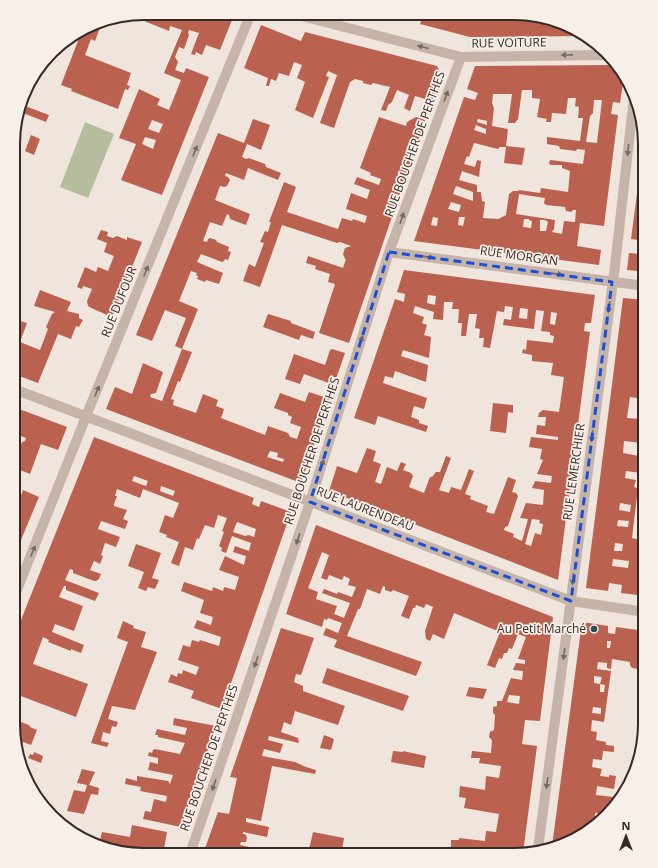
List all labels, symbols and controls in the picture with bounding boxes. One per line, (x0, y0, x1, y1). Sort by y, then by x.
street label: RUE VOITURE (471, 33, 547, 52)
one-way arrow (417, 44, 429, 50)
one-way arrow (560, 52, 573, 58)
street label: RUE BOUCHER DE PERTHES (380, 69, 449, 219)
one-way arrow (444, 89, 450, 101)
one-way arrow (625, 144, 631, 156)
one-way arrow (192, 145, 198, 156)
one-way arrow (399, 211, 405, 223)
street label: RUE MORGAN (479, 242, 559, 269)
one-way arrow (422, 254, 434, 260)
street label: RUE DUFOUR (97, 263, 141, 340)
one-way arrow (143, 266, 149, 277)
one-way arrow (551, 271, 563, 277)
one-way arrow (606, 301, 612, 313)
one-way arrow (358, 335, 364, 347)
street label: RUE BOUCHER DE PERTHES (280, 375, 343, 527)
one-way arrow (94, 385, 100, 397)
street label: RUE LEMERCHIER (558, 422, 589, 521)
one-way arrow (589, 430, 595, 442)
one-way arrow (319, 459, 325, 471)
street label: RUE LAURENDEAU (314, 482, 416, 535)
one-way arrow (294, 533, 300, 545)
one-way arrow (30, 545, 36, 557)
one-way arrow (570, 573, 576, 585)
place label: Au Petit Marché (497, 620, 586, 637)
marker: Au Petit Marché (589, 624, 599, 634)
one-way arrow (561, 648, 567, 660)
one-way arrow (252, 656, 258, 668)
street label: RUE BOUCHER DE PERTHES (175, 682, 242, 833)
one-way arrow (544, 777, 550, 789)
one-way arrow (210, 780, 216, 792)
north arrow (606, 816, 646, 856)
text: N (622, 818, 630, 833)

